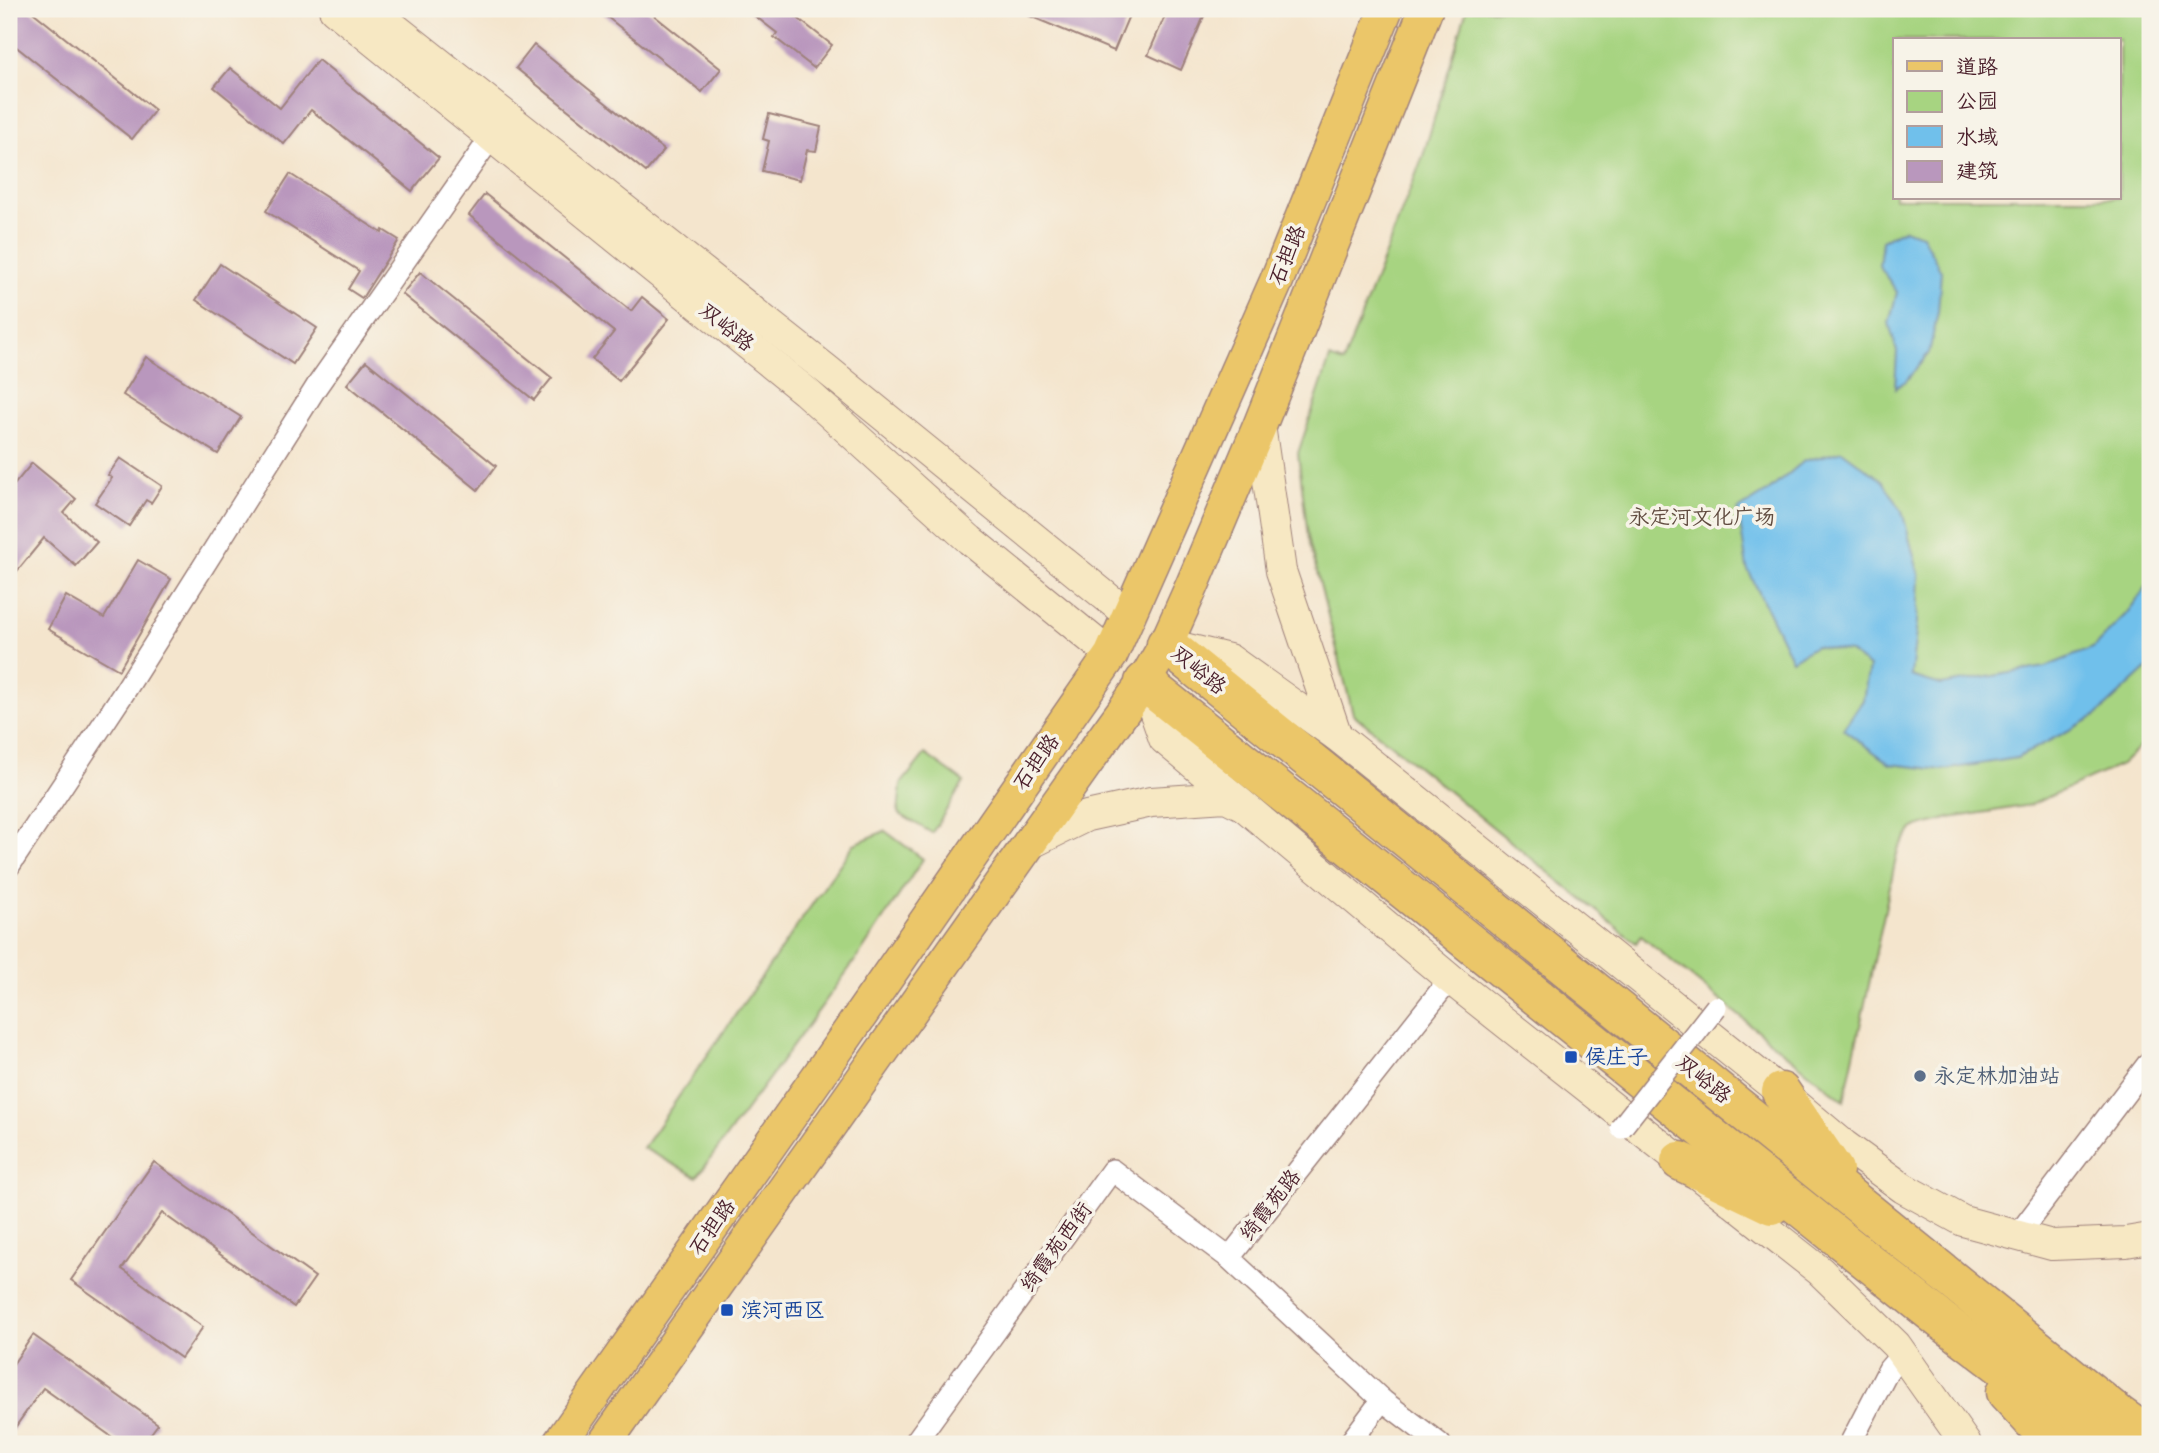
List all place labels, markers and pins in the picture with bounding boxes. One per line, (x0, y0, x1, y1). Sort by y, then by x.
place label: 侯庄子 (1585, 1038, 1648, 1076)
marker: 侯庄子 (1563, 1049, 1579, 1065)
place label: 永定林加油站 (1934, 1057, 2060, 1095)
marker: 永定林加油站 (1912, 1068, 1928, 1084)
place label: 滨河西区 (741, 1291, 825, 1329)
marker: 滨河西区 (719, 1302, 735, 1318)

